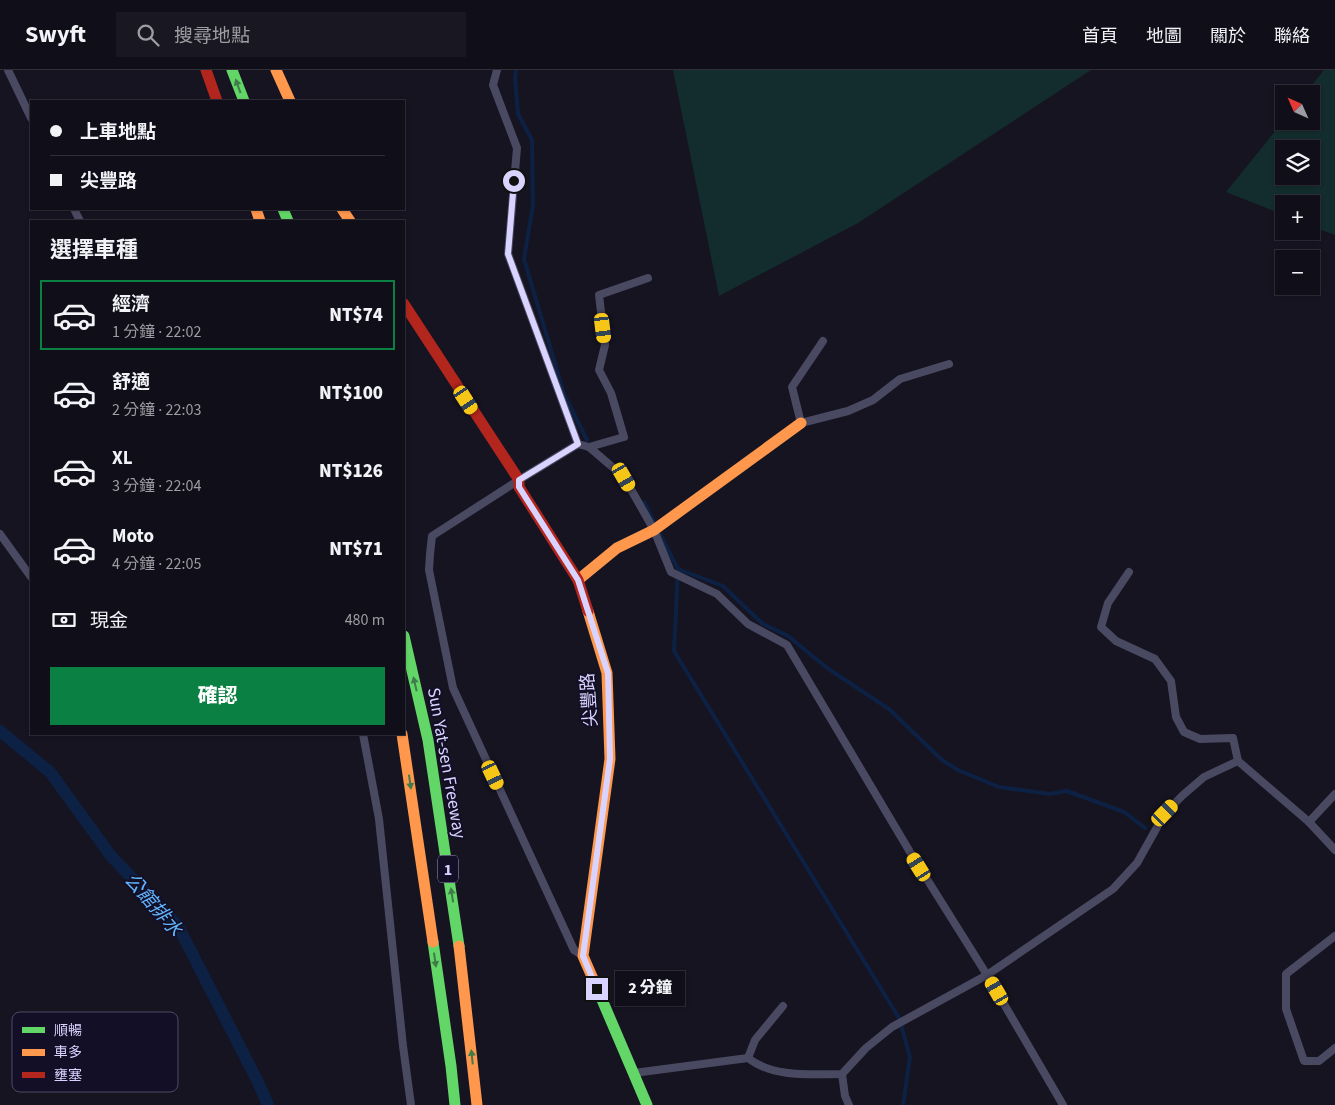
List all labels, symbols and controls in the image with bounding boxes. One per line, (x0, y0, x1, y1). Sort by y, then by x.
search box (116, 12, 466, 57)
text: Swyft (25, 17, 86, 52)
icon: search (134, 21, 162, 49)
text: 搜尋地點 (174, 23, 250, 50)
text: 首頁 (1082, 24, 1118, 49)
text: 地圖 (1146, 24, 1182, 49)
text: 關於 (1210, 24, 1246, 49)
text: 聯絡 (1274, 24, 1310, 49)
one-way arrow (234, 78, 241, 93)
north arrow (1275, 85, 1320, 130)
map controls (1275, 85, 1320, 295)
text: 上車地點 (80, 119, 156, 146)
button: layers (1275, 140, 1320, 185)
text: 尖豐路 (80, 168, 137, 195)
route start (503, 170, 525, 192)
button: + (1275, 195, 1320, 240)
text: 選擇車種 (50, 234, 138, 266)
button: − (1275, 250, 1320, 295)
text: 經濟 (112, 291, 150, 318)
icon: car (52, 293, 97, 338)
text: NT$74 (329, 302, 383, 329)
car (593, 312, 612, 344)
text: 1 分鐘 · 22:02 (112, 321, 201, 343)
text: 舒適 (112, 369, 150, 396)
icon: car (52, 371, 97, 416)
text: NT$100 (319, 380, 383, 407)
car (451, 383, 480, 417)
text: 2 分鐘 · 22:03 (112, 399, 201, 421)
text: XL (112, 445, 133, 472)
icon: car (52, 449, 97, 494)
text: NT$126 (319, 458, 383, 485)
car (610, 460, 637, 494)
text: 3 分鐘 · 22:04 (112, 475, 201, 497)
text: Moto (112, 523, 154, 550)
icon: car (52, 527, 97, 572)
text: NT$71 (329, 536, 383, 563)
text: 4 分鐘 · 22:05 (112, 553, 201, 575)
icon: cash (50, 606, 78, 634)
text: 現金 (90, 608, 128, 635)
text: 480 m (345, 609, 385, 631)
button: 確認 (50, 667, 385, 725)
street label: 尖豐路 (575, 672, 604, 728)
one-way arrow (411, 676, 419, 691)
street label: Sun Yat-sen Freeway (421, 686, 472, 841)
car (479, 758, 506, 792)
one-way arrow (406, 774, 414, 790)
car (1149, 797, 1180, 829)
car (904, 850, 933, 884)
road number: 1 (438, 856, 458, 882)
water label: 公館排水 (118, 867, 189, 943)
one-way arrow (447, 887, 455, 903)
one-way arrow (431, 952, 439, 968)
callout: 2 分鐘 (614, 972, 684, 1006)
car (983, 974, 1010, 1008)
text: 2 分鐘 (628, 977, 672, 999)
route end (586, 978, 608, 1000)
legend (12, 1012, 178, 1092)
text: 順暢 (54, 1021, 82, 1041)
text: 車多 (54, 1043, 82, 1063)
one-way arrow (468, 1048, 476, 1064)
text: 壅塞 (54, 1066, 82, 1086)

